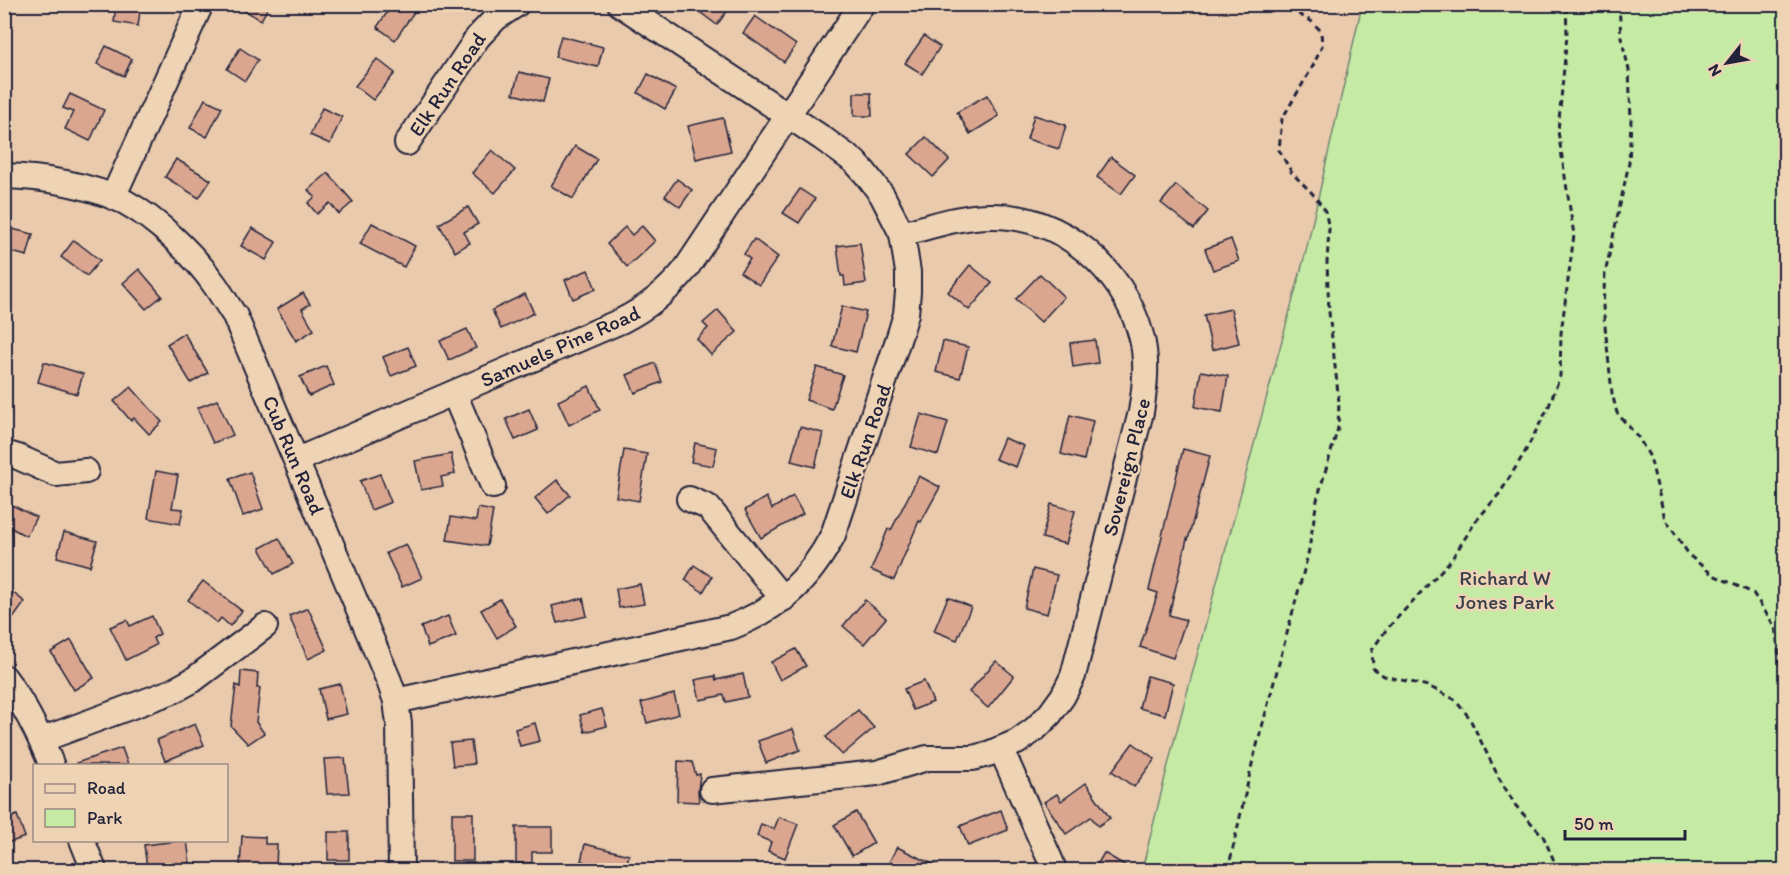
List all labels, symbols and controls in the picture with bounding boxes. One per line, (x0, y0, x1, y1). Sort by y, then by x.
street label: Elk Run Road (403, 27, 491, 141)
north arrow (1697, 33, 1757, 93)
text: N (1704, 61, 1725, 80)
street label: Samuels Pine Road (476, 300, 644, 392)
street label: Elk Run Road (834, 380, 896, 502)
street label: Cub Run Road (258, 392, 331, 519)
street label: Sovereign Place (1097, 395, 1155, 539)
park label: Richard W Jones Park (1456, 565, 1554, 614)
legend (33, 764, 228, 842)
text: Road (87, 777, 126, 799)
scale bar (1565, 803, 1685, 841)
text: Park (87, 807, 122, 829)
text: 50 m (1574, 813, 1614, 835)

